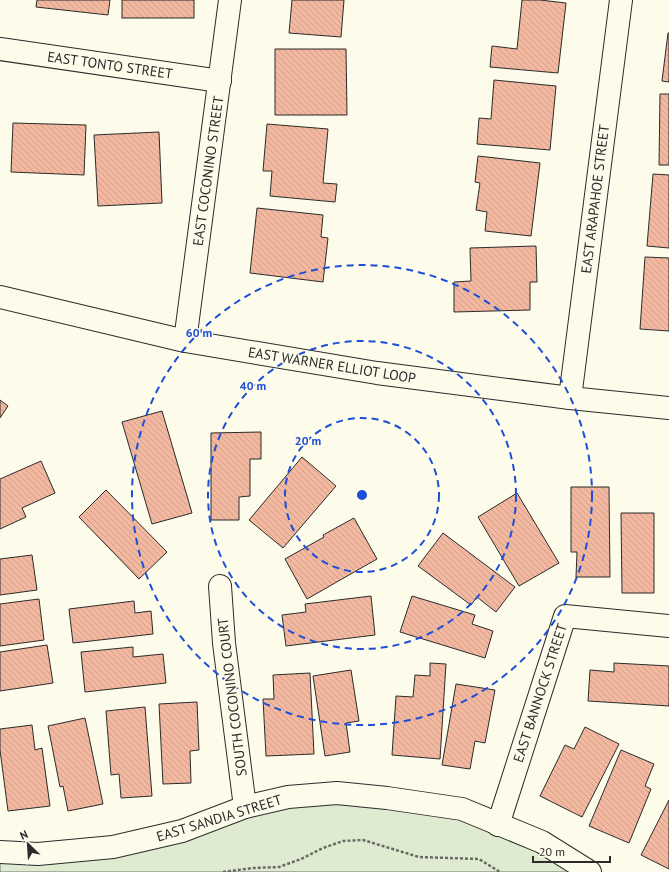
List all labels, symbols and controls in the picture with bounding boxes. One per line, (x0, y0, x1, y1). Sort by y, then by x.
street label: EAST TONTO STREET (46, 47, 174, 83)
street label: EAST COCONINO STREET (189, 95, 227, 247)
street label: EAST ARAPAHOE STREET (577, 123, 613, 274)
text: 60 m (186, 325, 212, 340)
street label: EAST WARNER ELLIOT LOOP (247, 343, 417, 387)
text: 40 m (240, 378, 266, 393)
text: 20 m (295, 433, 321, 448)
centre of rings (355, 488, 369, 502)
street label: SOUTH COCONINO COURT (213, 617, 251, 777)
street label: EAST BANNOCK STREET (509, 621, 571, 765)
street label: EAST SANDIA STREET (154, 790, 284, 846)
north arrow (8, 824, 48, 864)
text: N (18, 827, 30, 843)
scale bar (533, 838, 610, 864)
text: 20 m (539, 844, 565, 859)

